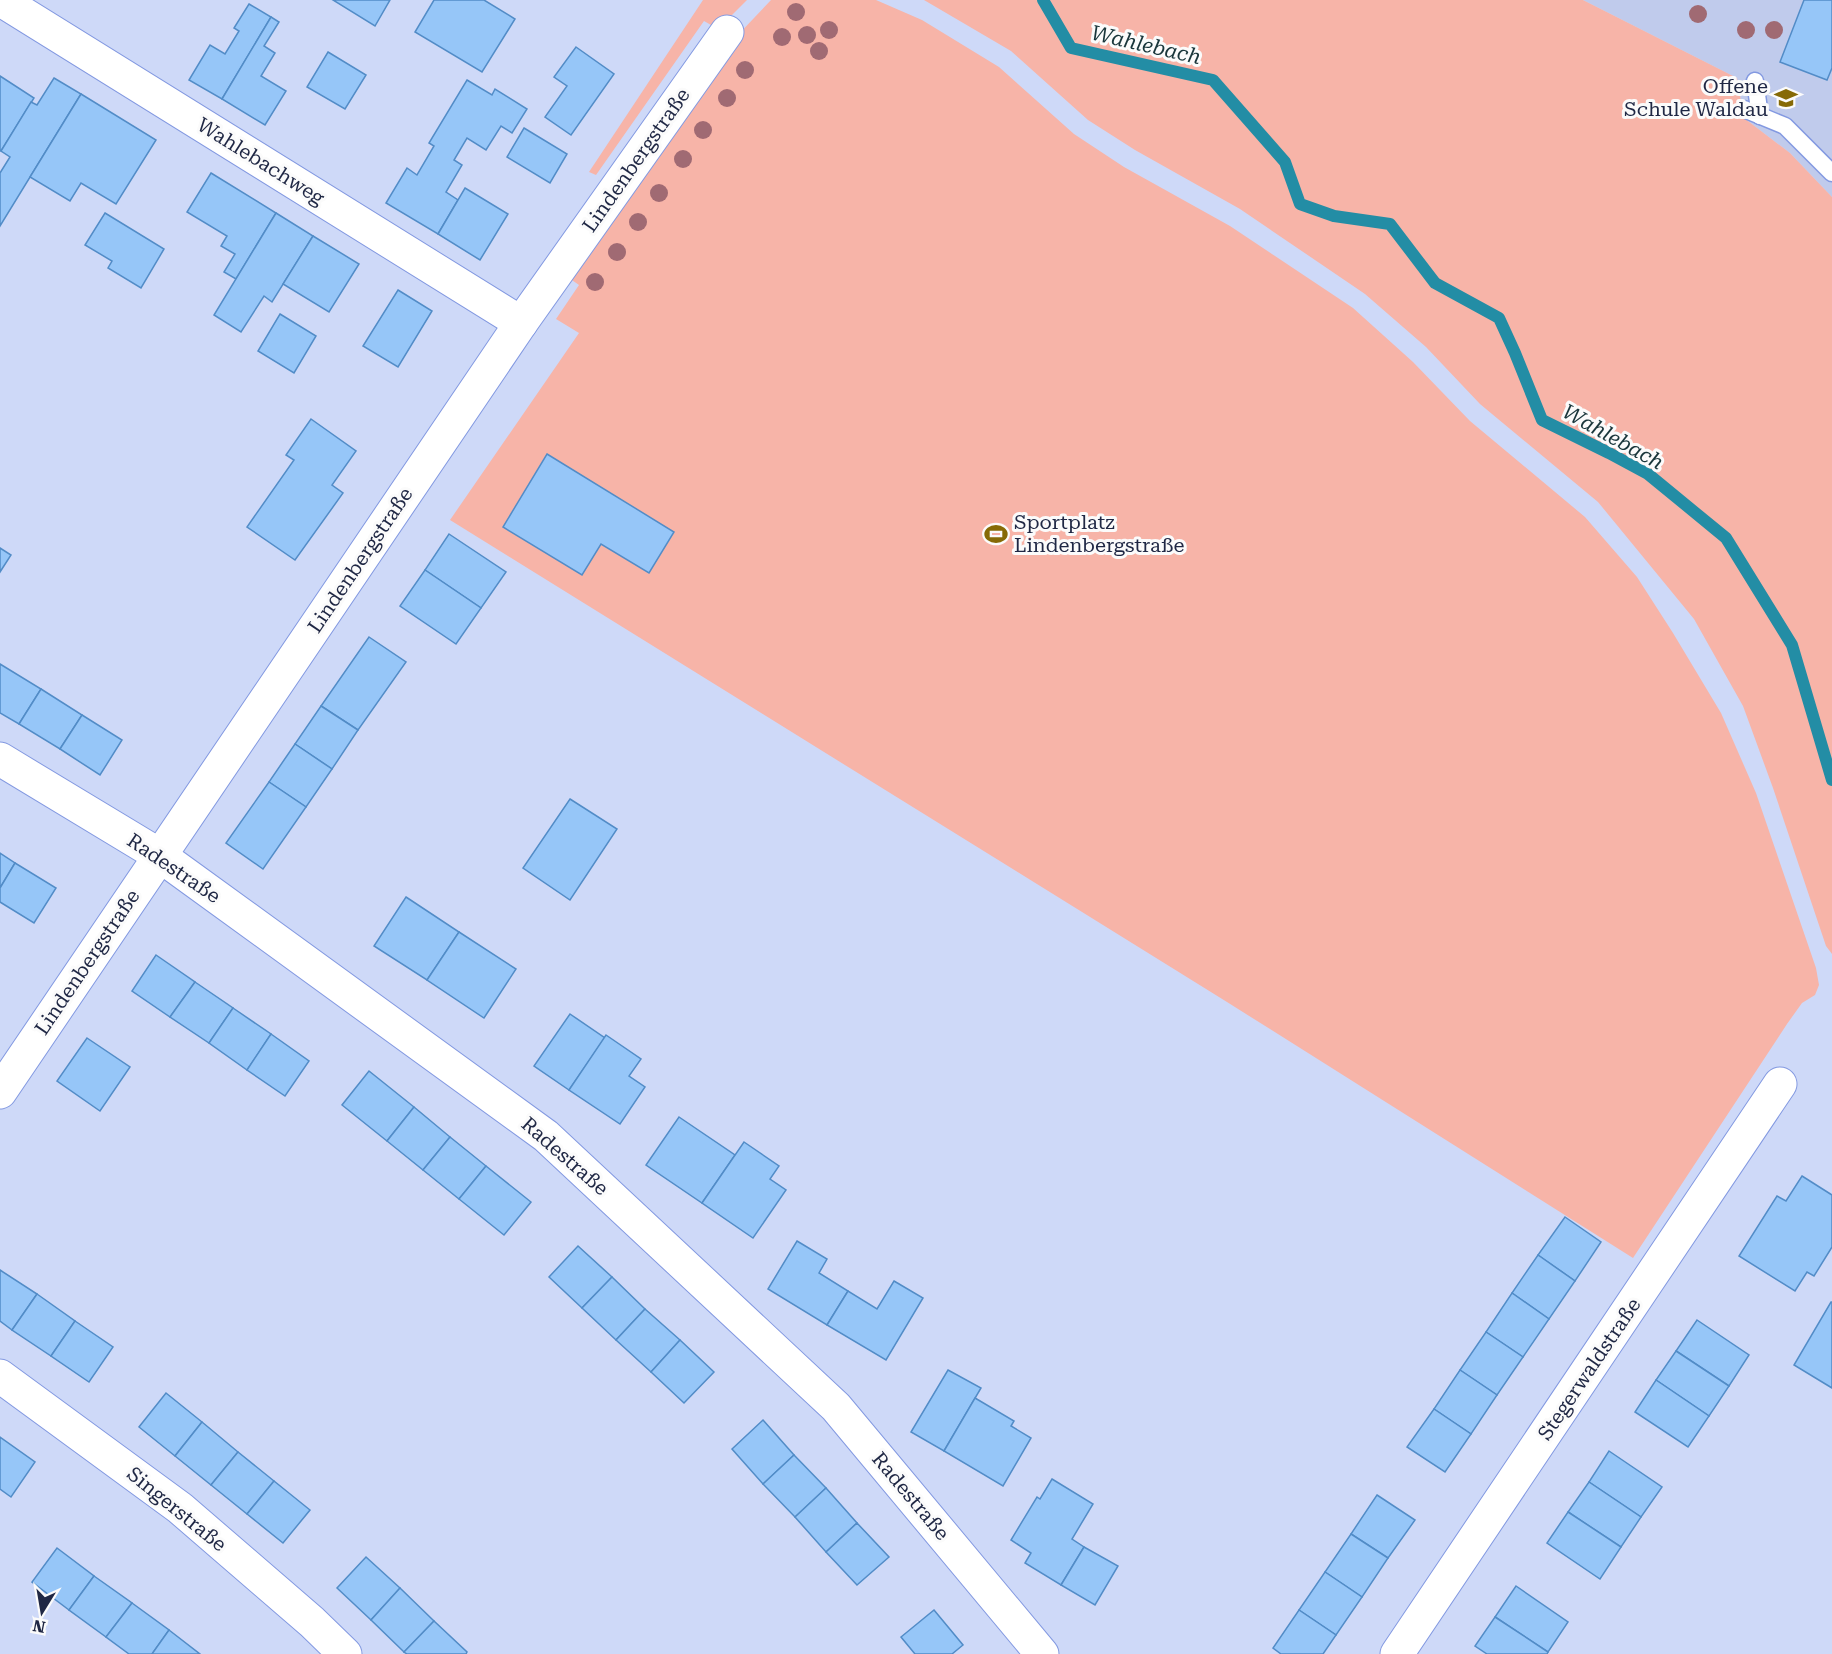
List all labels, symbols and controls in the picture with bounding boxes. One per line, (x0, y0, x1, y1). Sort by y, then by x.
water label: Wahlebach (1089, 21, 1203, 69)
place label: Offene Schule Waldau (1624, 74, 1769, 121)
street label: Lindenbergstraße (577, 83, 695, 237)
school or university icon: Offene Schule Waldau (1773, 85, 1799, 111)
street label: Wahlebachweg (193, 112, 330, 210)
water label: Wahlebach (1558, 399, 1668, 475)
street label: Lindenbergstraße (302, 483, 418, 637)
place label: Sportplatz Lindenbergstraße (1014, 510, 1184, 557)
sports icon: Sportplatz Lindenbergstraße (983, 521, 1009, 547)
street label: Radestraße (123, 828, 225, 908)
street label: Lindenbergstraße (29, 885, 145, 1039)
street label: Radestraße (517, 1112, 613, 1200)
street label: Stegerwaldstraße (1533, 1293, 1645, 1445)
street label: Radestraße (867, 1447, 955, 1545)
street label: Singerstraße (122, 1462, 232, 1556)
north arrow (12, 1582, 72, 1642)
text: N (31, 1616, 47, 1637)

